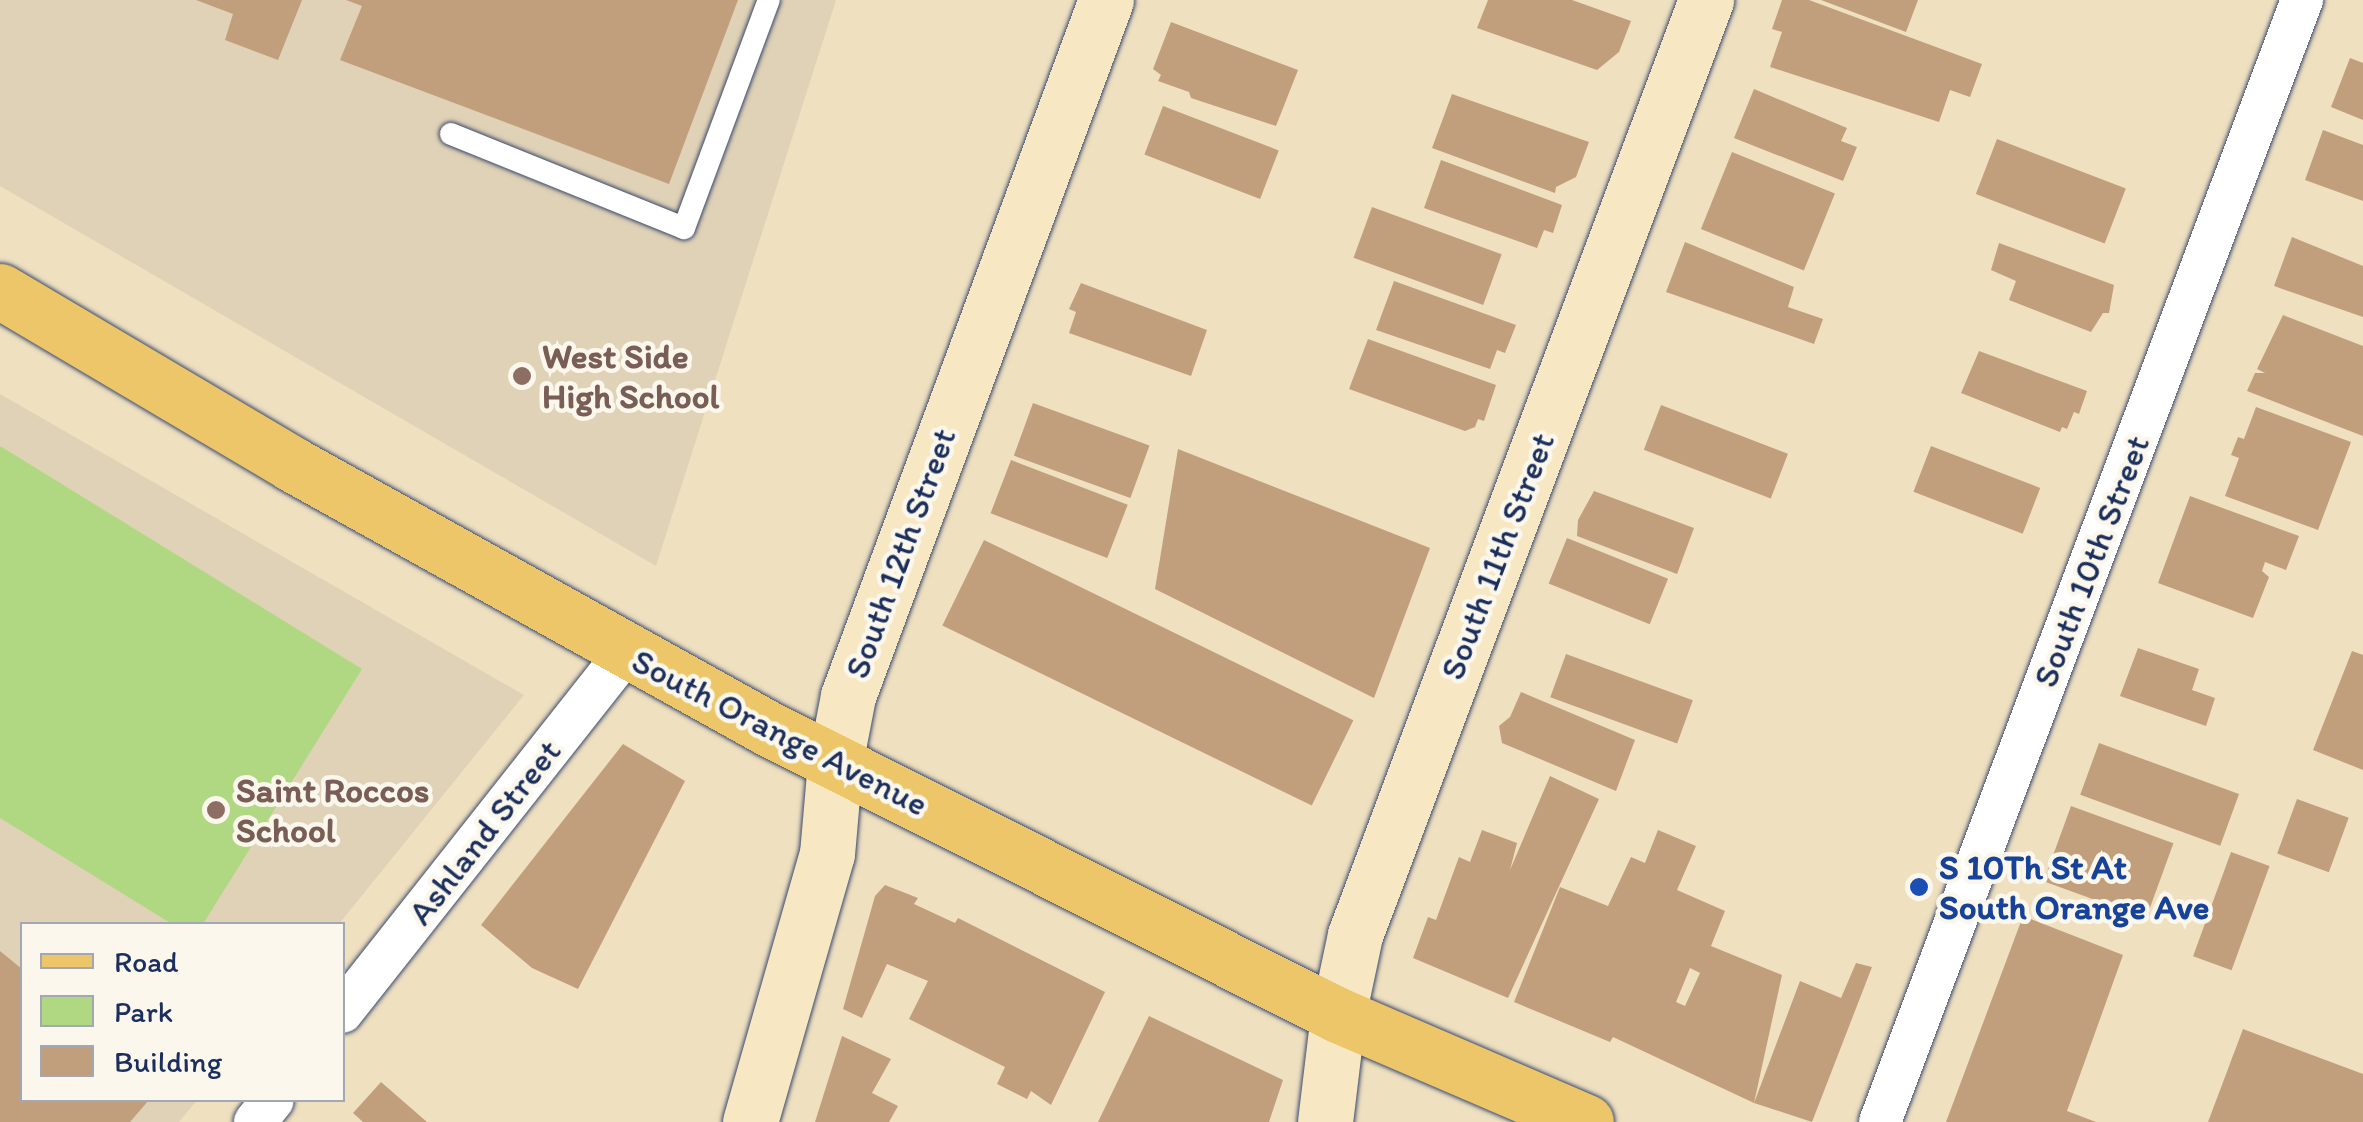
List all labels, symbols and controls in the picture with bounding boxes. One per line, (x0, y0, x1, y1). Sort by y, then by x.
place label: West Side High School (542, 335, 718, 417)
marker: West Side High School (511, 365, 533, 387)
street label: South 12th Street (836, 423, 964, 683)
street label: South 11th Street (1431, 427, 1563, 685)
street label: South 10th Street (2024, 430, 2158, 692)
street label: South Orange Avenue (626, 640, 934, 824)
street label: Ashland Street (399, 731, 569, 933)
place label: Saint Roccos School (236, 769, 428, 851)
marker: Saint Roccos School (205, 799, 227, 821)
place label: S 10Th St At South Orange Ave (1939, 846, 2208, 928)
marker: S 10Th St At South Orange Ave (1908, 876, 1930, 898)
legend (20, 922, 345, 1102)
text: Road (114, 943, 179, 980)
text: Park (114, 993, 173, 1030)
text: Building (114, 1043, 222, 1080)

